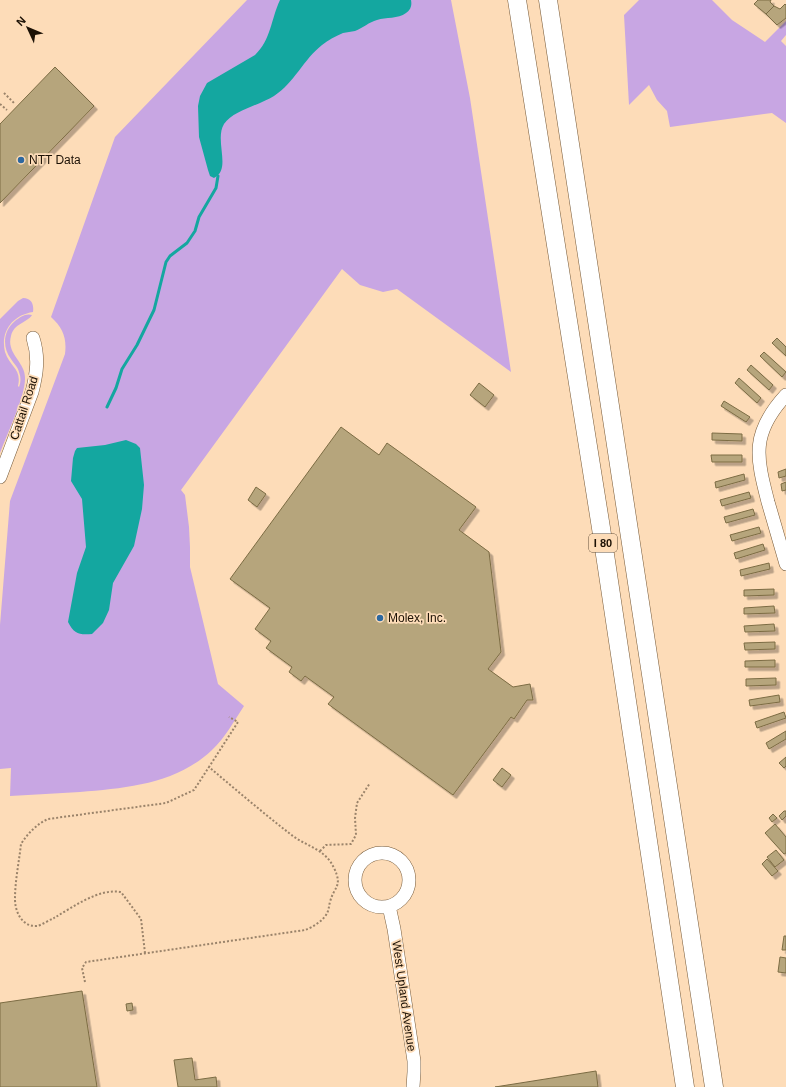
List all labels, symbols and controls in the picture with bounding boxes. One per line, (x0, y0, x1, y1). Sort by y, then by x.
north arrow (8, 8, 48, 48)
text: N (14, 14, 28, 28)
place label: NTT Data (29, 153, 81, 167)
marker: NTT Data (16, 155, 26, 165)
street label: Cattail Road (7, 374, 41, 442)
road number: I 80 (589, 534, 617, 552)
place label: Molex, Inc. (388, 611, 446, 625)
marker: Molex, Inc. (375, 613, 385, 623)
street label: West Upland Avenue (389, 940, 419, 1053)

